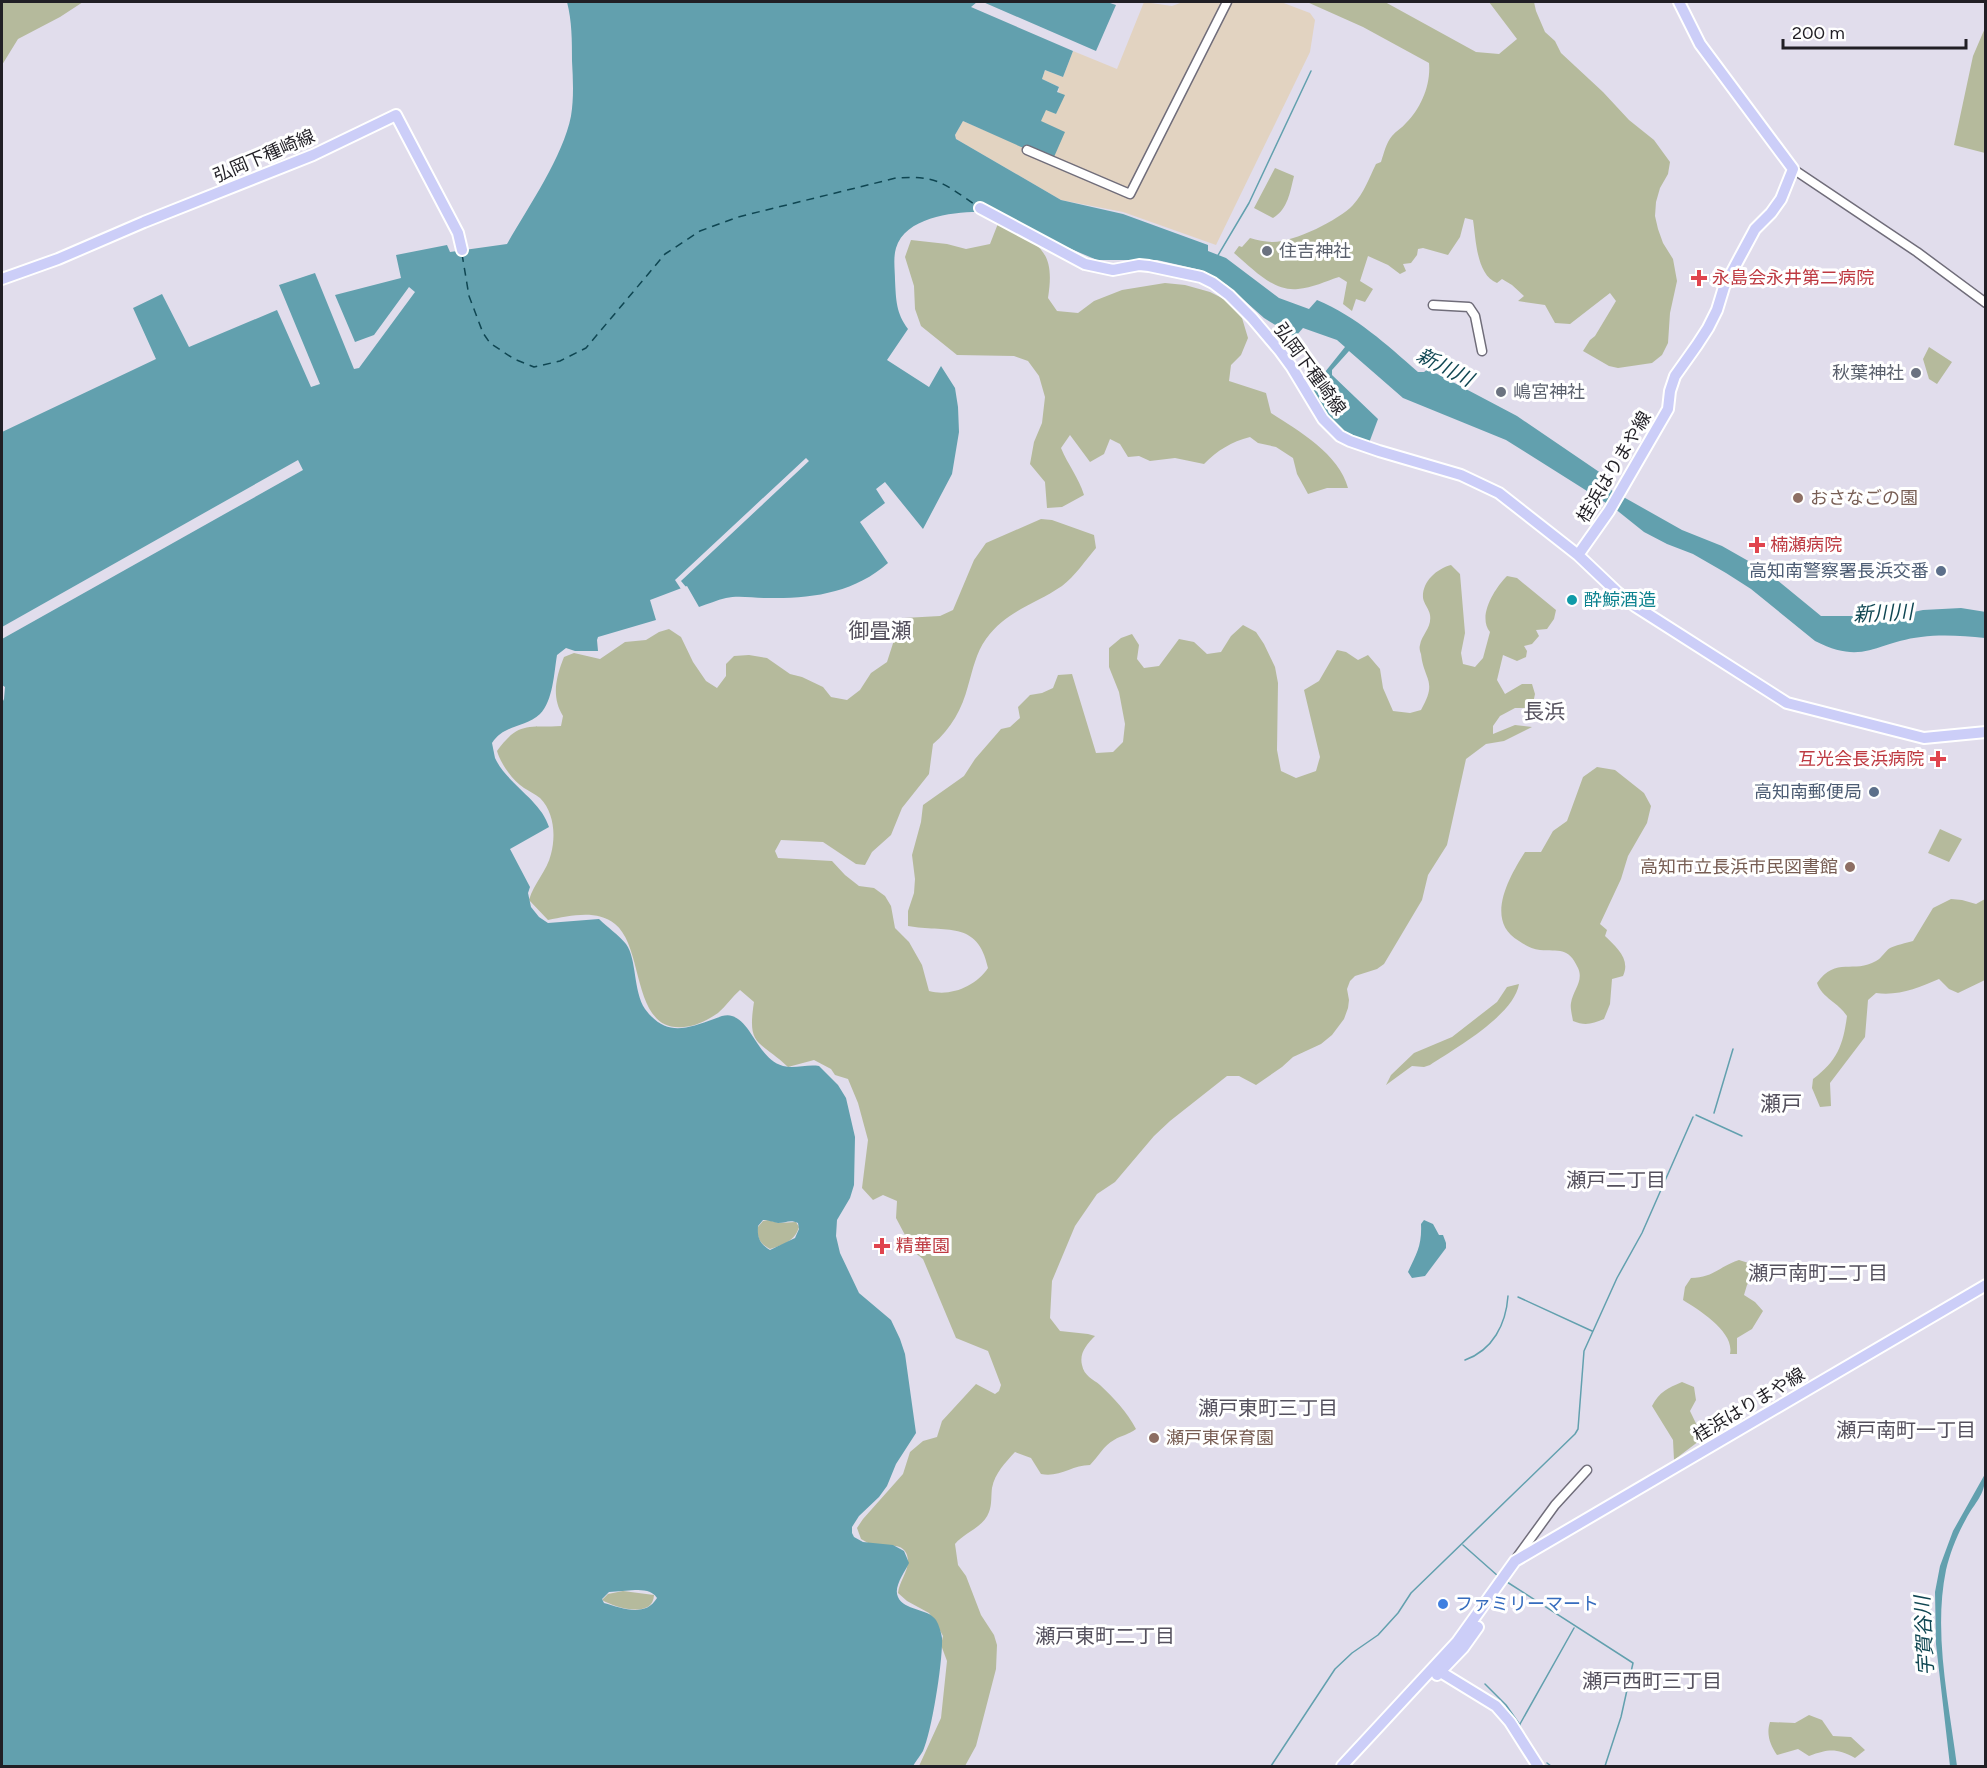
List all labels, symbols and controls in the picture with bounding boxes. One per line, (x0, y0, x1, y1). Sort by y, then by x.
scale bar (1783, 12, 1966, 50)
text: 200 m (1792, 22, 1845, 44)
street label: 弘岡下種崎線 (210, 125, 318, 187)
place label: 住吉神社 (1279, 240, 1351, 262)
marker: 住吉神社 (1260, 244, 1274, 258)
place label: 永島会永井第二病院 (1712, 267, 1874, 289)
marker: 永島会永井第二病院 (1690, 269, 1708, 287)
street label: 弘岡下種崎線 (1269, 319, 1351, 419)
water label: 新川川 (1413, 343, 1479, 392)
place label: 秋葉神社 (1832, 362, 1904, 384)
marker: 秋葉神社 (1909, 366, 1923, 380)
place label: 嶋宮神社 (1513, 381, 1585, 403)
marker: 嶋宮神社 (1494, 385, 1508, 399)
street label: 桂浜はりまや線 (1572, 407, 1656, 527)
place label: おさなごの園 (1810, 487, 1918, 509)
marker: おさなごの園 (1791, 491, 1805, 505)
place label: 楠瀬病院 (1770, 534, 1842, 556)
marker: 楠瀬病院 (1748, 536, 1766, 554)
place label: 高知南警察署長浜交番 (1749, 560, 1929, 582)
marker: 高知南警察署長浜交番 (1934, 564, 1948, 578)
place label: 酔鯨酒造 (1584, 589, 1656, 611)
marker: 酔鯨酒造 (1565, 593, 1579, 607)
water label: 新川川 (1852, 599, 1916, 627)
district label: 御畳瀬 (849, 618, 912, 643)
district label: 長浜 (1523, 699, 1565, 724)
place label: 互光会長浜病院 (1798, 748, 1924, 770)
marker: 互光会長浜病院 (1929, 750, 1947, 768)
place label: 高知南郵便局 (1754, 781, 1862, 803)
marker: 高知南郵便局 (1867, 785, 1881, 799)
place label: 高知市立長浜市民図書館 (1640, 856, 1838, 878)
marker: 高知市立長浜市民図書館 (1843, 860, 1857, 874)
district label: 瀬戸 (1760, 1091, 1802, 1116)
district label: 瀬戸二丁目 (1566, 1168, 1666, 1192)
place label: 精華園 (896, 1235, 950, 1257)
marker: 精華園 (873, 1237, 891, 1255)
district label: 瀬戸南町二丁目 (1748, 1261, 1888, 1285)
street label: 桂浜はりまや線 (1689, 1363, 1809, 1447)
district label: 瀬戸東町三丁目 (1198, 1396, 1338, 1420)
district label: 瀬戸南町一丁目 (1836, 1418, 1976, 1442)
place label: 瀬戸東保育園 (1166, 1427, 1274, 1449)
marker: 瀬戸東保育園 (1147, 1431, 1161, 1445)
place label: ファミリーマート (1455, 1593, 1599, 1615)
water label: 宇賀谷川 (1910, 1593, 1938, 1677)
marker: ファミリーマート (1436, 1597, 1450, 1611)
district label: 瀬戸東町二丁目 (1035, 1624, 1175, 1648)
district label: 瀬戸西町三丁目 (1582, 1669, 1722, 1693)

